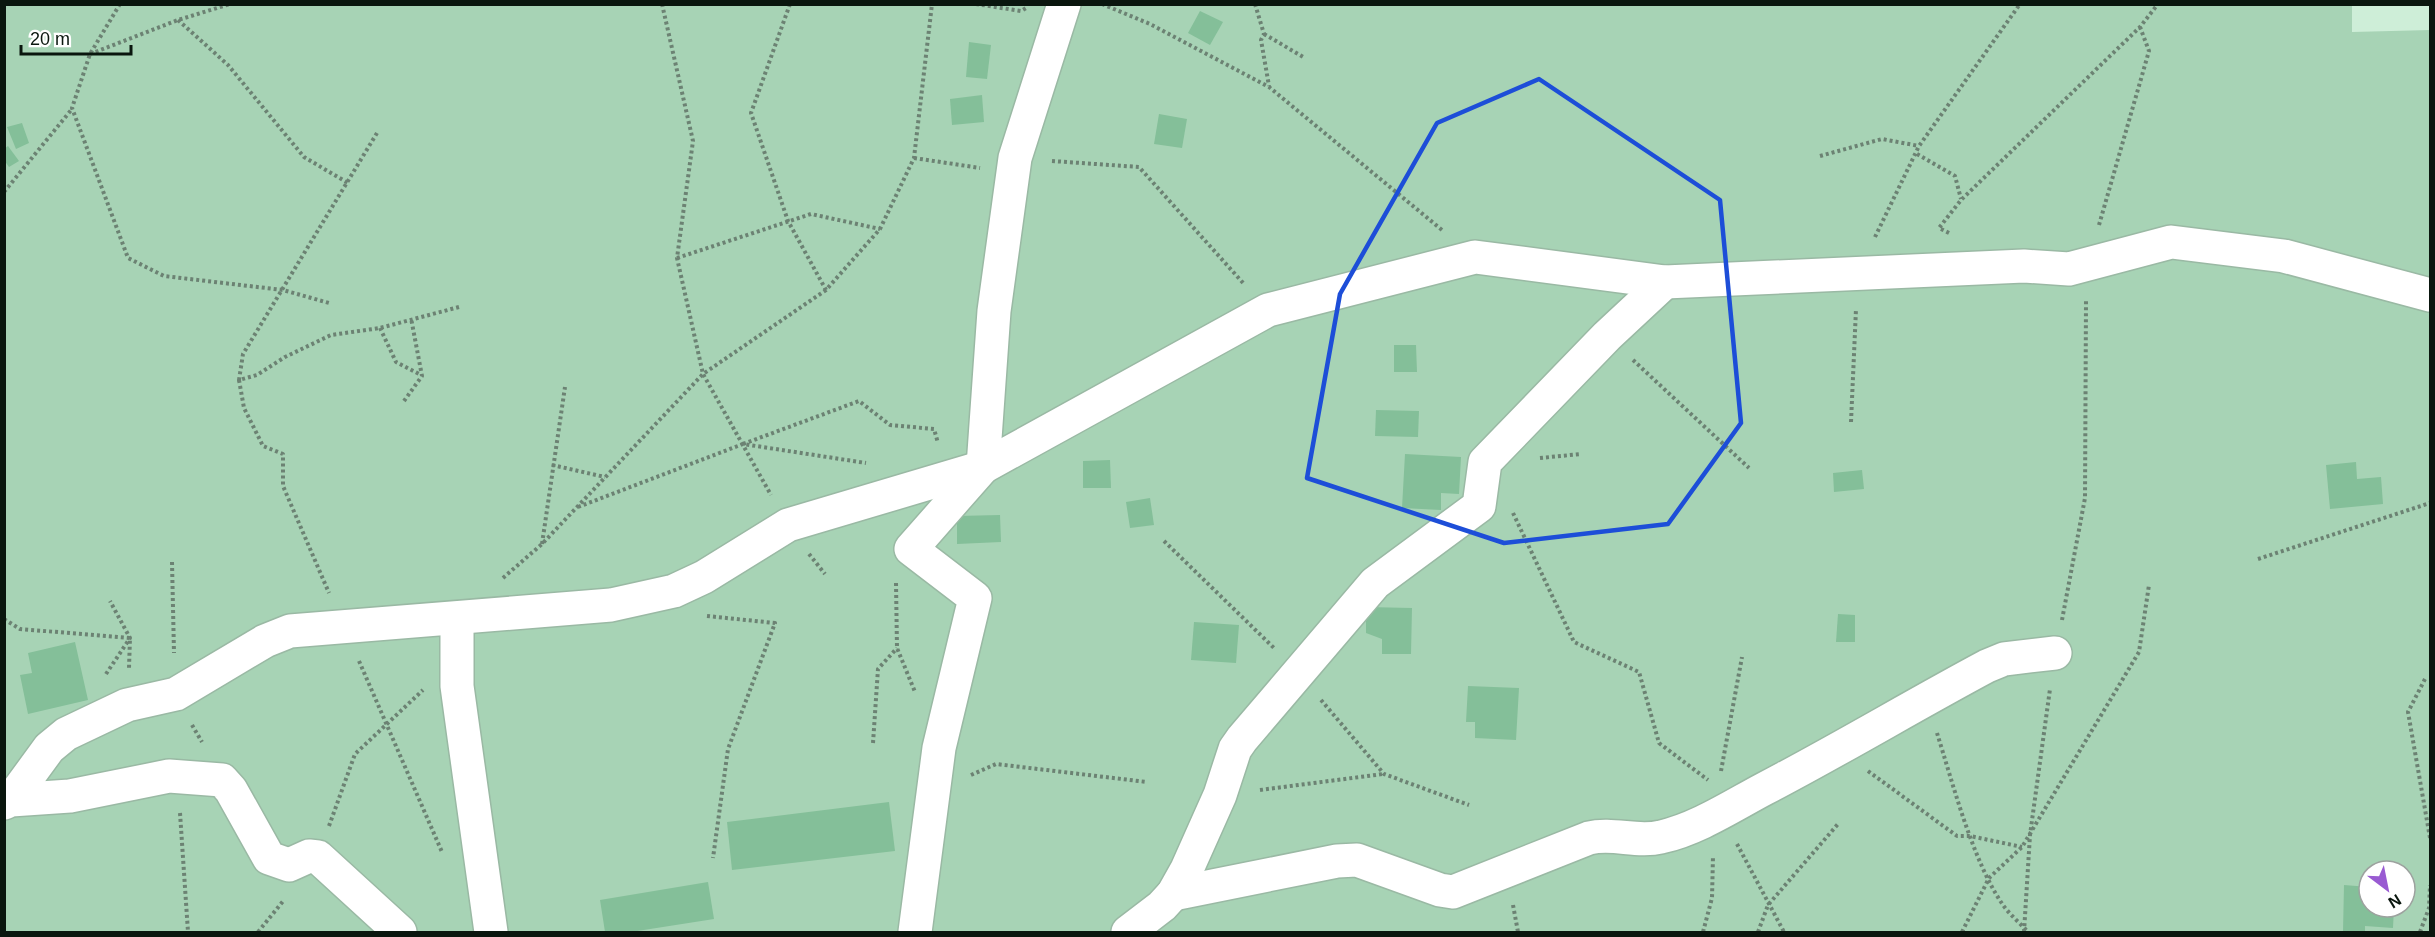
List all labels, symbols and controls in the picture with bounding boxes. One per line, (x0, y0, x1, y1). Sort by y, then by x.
scale bar (21, 18, 130, 56)
text: 20 m (30, 29, 70, 49)
north arrow (2357, 859, 2417, 919)
text: N (2385, 891, 2404, 912)

